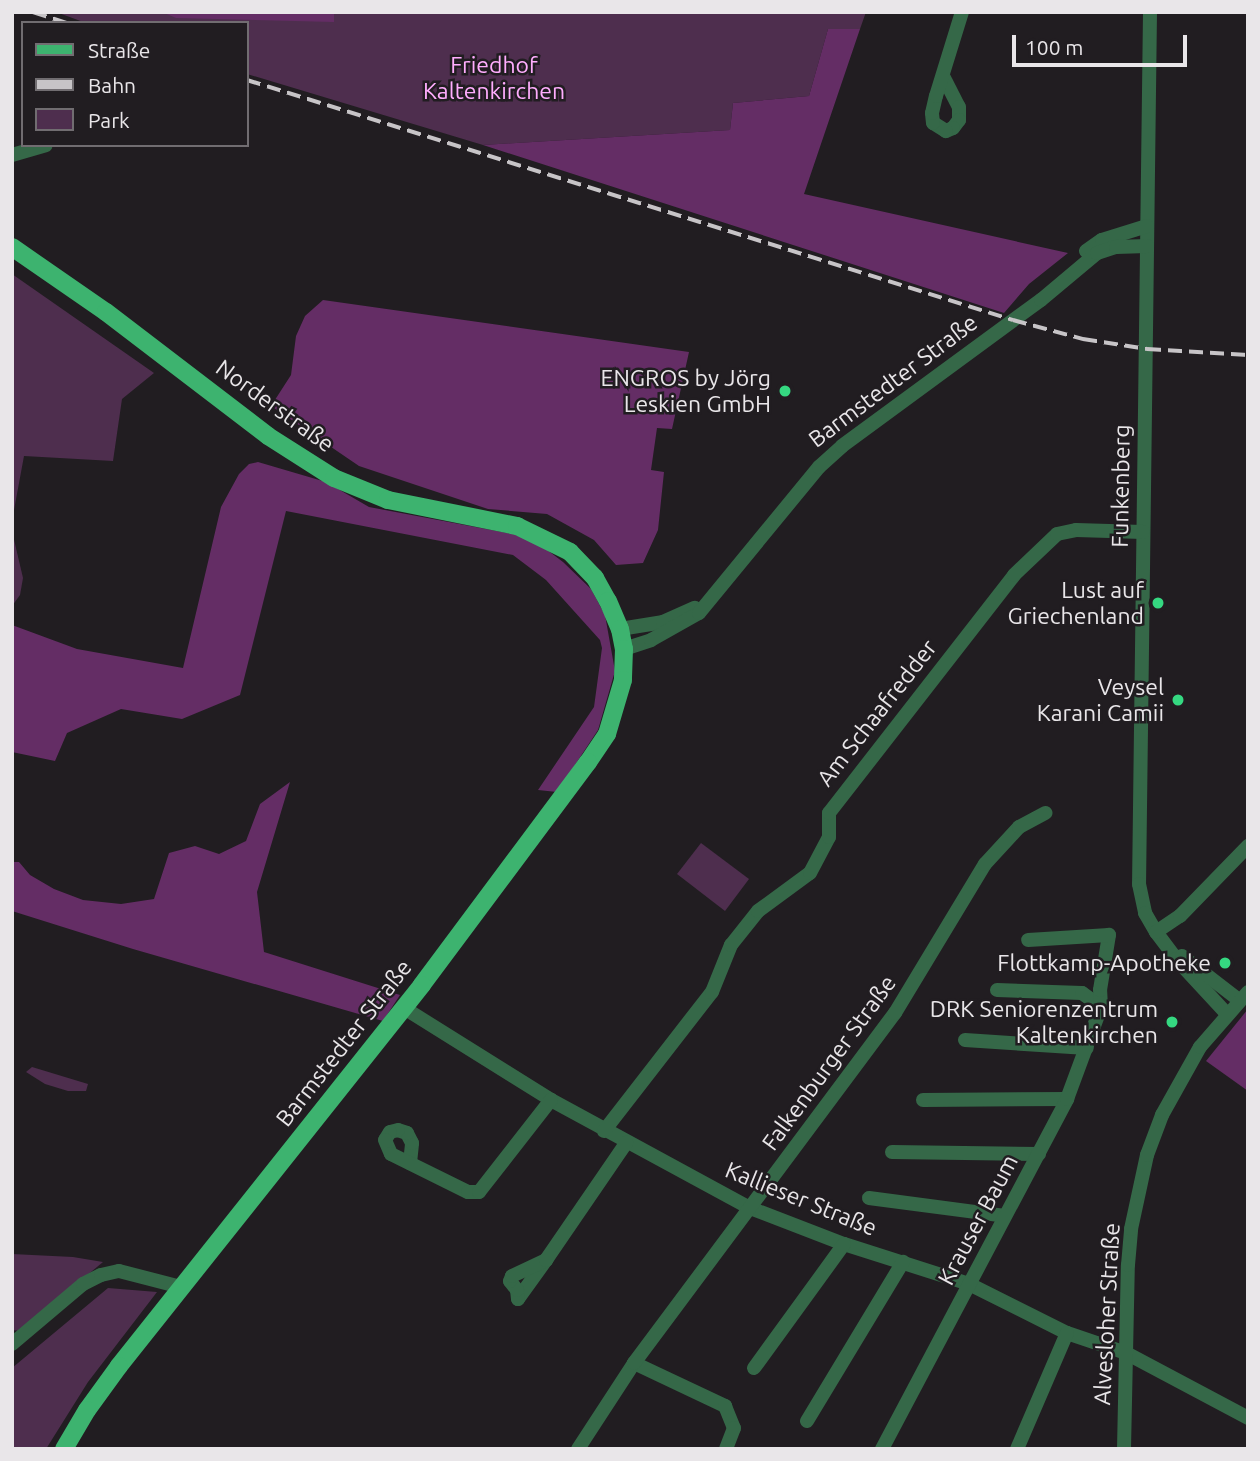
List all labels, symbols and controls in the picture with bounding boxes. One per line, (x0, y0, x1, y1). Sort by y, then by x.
legend (21, 21, 248, 147)
scale bar (1015, 21, 1190, 65)
text: 100 m (1025, 35, 1083, 59)
text: Straße (88, 38, 150, 62)
park label: Friedhof Kaltenkirchen (423, 51, 565, 105)
text: Bahn (88, 73, 136, 97)
text: Park (88, 108, 130, 132)
street label: Barmstedter Straße (803, 309, 983, 453)
street label: Norderstraße (210, 354, 340, 458)
place label: ENGROS by Jörg Leskien GmbH (601, 364, 771, 418)
marker: ENGROS by Jörg Leskien GmbH (777, 383, 793, 399)
street label: Funkenberg (1106, 424, 1136, 548)
place label: Lust auf Griechenland (1008, 576, 1144, 630)
marker: Lust auf Griechenland (1150, 595, 1166, 611)
street label: Am Schaafredder (811, 634, 943, 792)
place label: Veysel Karani Camii (1037, 673, 1164, 727)
marker: Veysel Karani Camii (1170, 692, 1186, 708)
place label: Flottkamp-Apotheke (997, 949, 1211, 977)
street label: Barmstedter Straße (270, 954, 418, 1132)
marker: Flottkamp-Apotheke (1217, 955, 1233, 971)
street label: Falkenburger Straße (756, 970, 902, 1156)
place label: DRK Seniorenzentrum Kaltenkirchen (930, 995, 1158, 1049)
marker: DRK Seniorenzentrum Kaltenkirchen (1164, 1014, 1180, 1030)
street label: Krauser Baum (932, 1150, 1024, 1290)
street label: Kallieser Straße (721, 1156, 881, 1242)
street label: Alvesloher Straße (1088, 1222, 1126, 1406)

